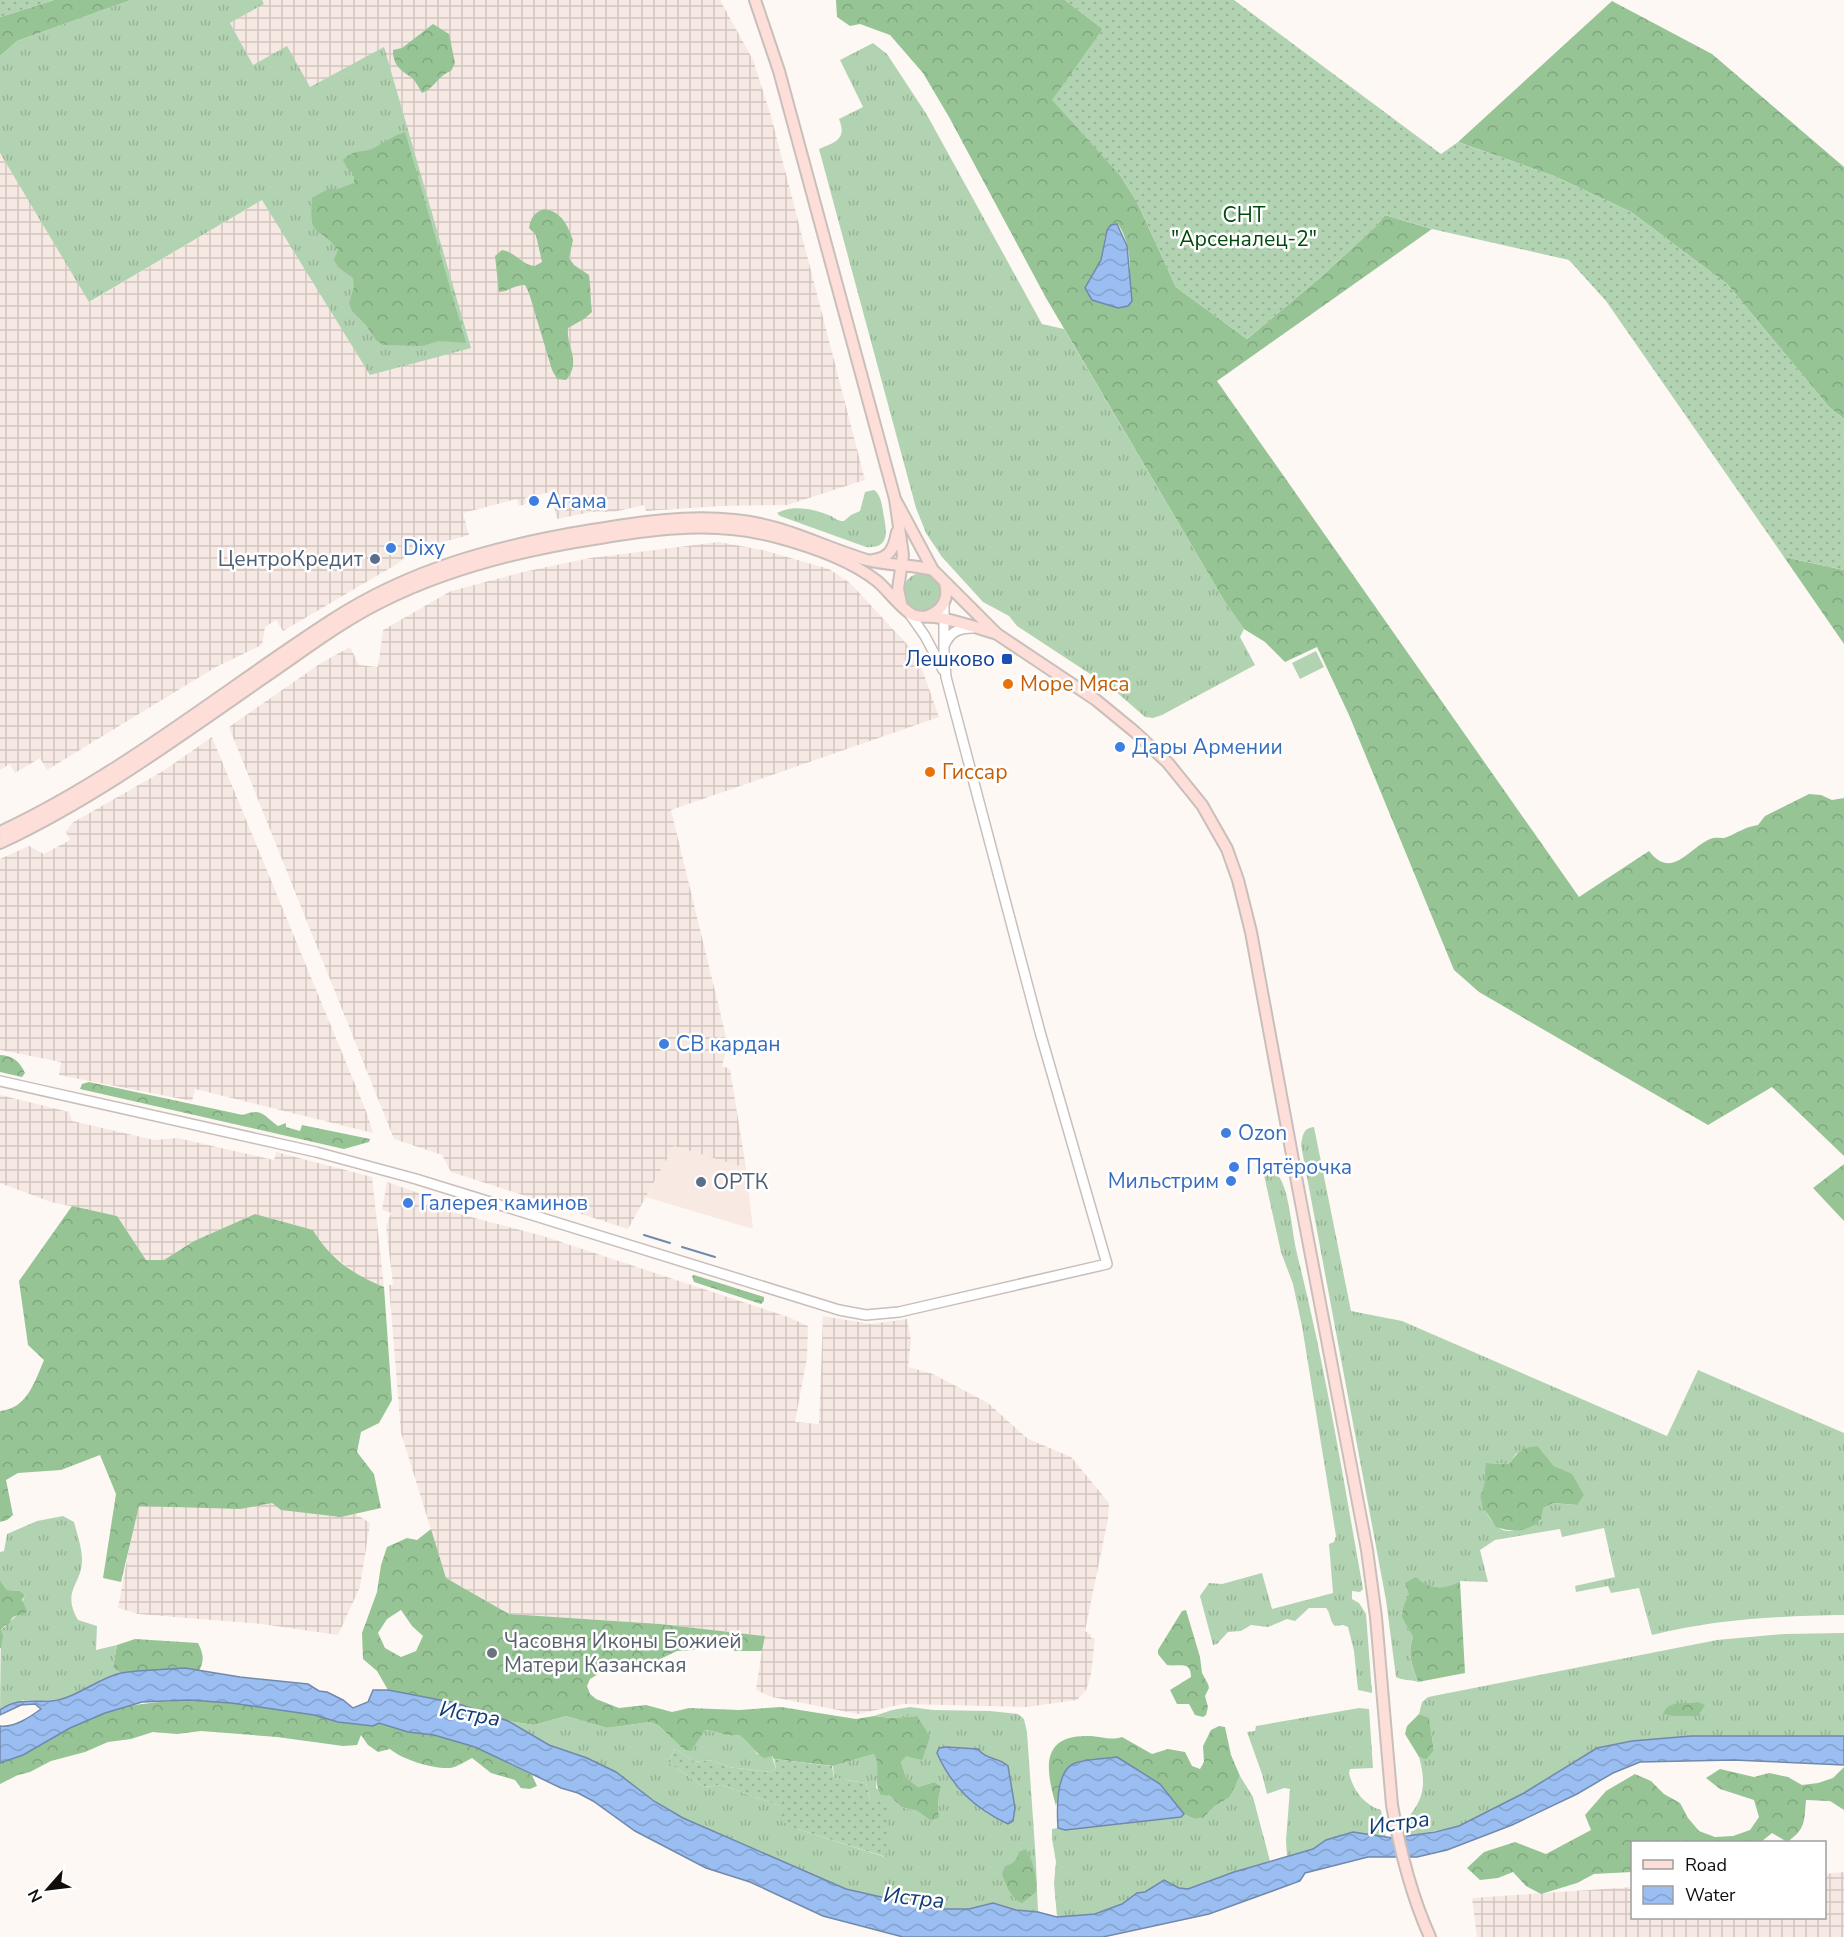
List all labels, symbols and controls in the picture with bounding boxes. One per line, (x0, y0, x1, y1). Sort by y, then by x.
park label: СНТ "Арсеналец-2" (1171, 201, 1317, 253)
place label: Агама (546, 487, 607, 515)
marker: Агама (527, 494, 541, 508)
place label: Dixy (403, 534, 445, 562)
marker: Dixy (384, 541, 398, 555)
place label: ЦентроКредит (218, 545, 364, 573)
marker: ЦентроКредит (368, 552, 382, 566)
place label: Лешково (905, 645, 995, 673)
marker: Лешково (1000, 652, 1014, 666)
place label: Море Мяса (1020, 670, 1130, 698)
marker: Море Мяса (1001, 677, 1015, 691)
place label: Дары Армении (1132, 733, 1283, 761)
marker: Дары Армении (1113, 740, 1127, 754)
place label: Гиссар (942, 758, 1008, 786)
marker: Гиссар (923, 765, 937, 779)
place label: СВ кардан (676, 1030, 781, 1058)
marker: СВ кардан (657, 1037, 671, 1051)
place label: Ozon (1238, 1119, 1287, 1147)
marker: Ozon (1219, 1126, 1233, 1140)
place label: Пятёрочка (1246, 1153, 1352, 1181)
marker: Пятёрочка (1227, 1160, 1241, 1174)
place label: Мильстрим (1108, 1167, 1219, 1195)
place label: ОРТК (713, 1168, 769, 1196)
marker: Мильстрим (1224, 1174, 1238, 1188)
marker: ОРТК (694, 1175, 708, 1189)
place label: Галерея каминов (420, 1189, 588, 1217)
marker: Галерея каминов (401, 1196, 415, 1210)
place label: Часовня Иконы Божией Матери Казанская (504, 1627, 742, 1679)
marker: Часовня Иконы Божией Матери Казанская (485, 1646, 499, 1660)
water label: Истра (437, 1694, 503, 1734)
water label: Истра (1367, 1804, 1432, 1842)
legend (1631, 1841, 1826, 1919)
text: Road (1685, 1853, 1727, 1877)
north arrow (18, 1859, 78, 1919)
water label: Истра (882, 1880, 946, 1916)
text: Water (1685, 1883, 1736, 1907)
text: N (23, 1885, 48, 1906)

